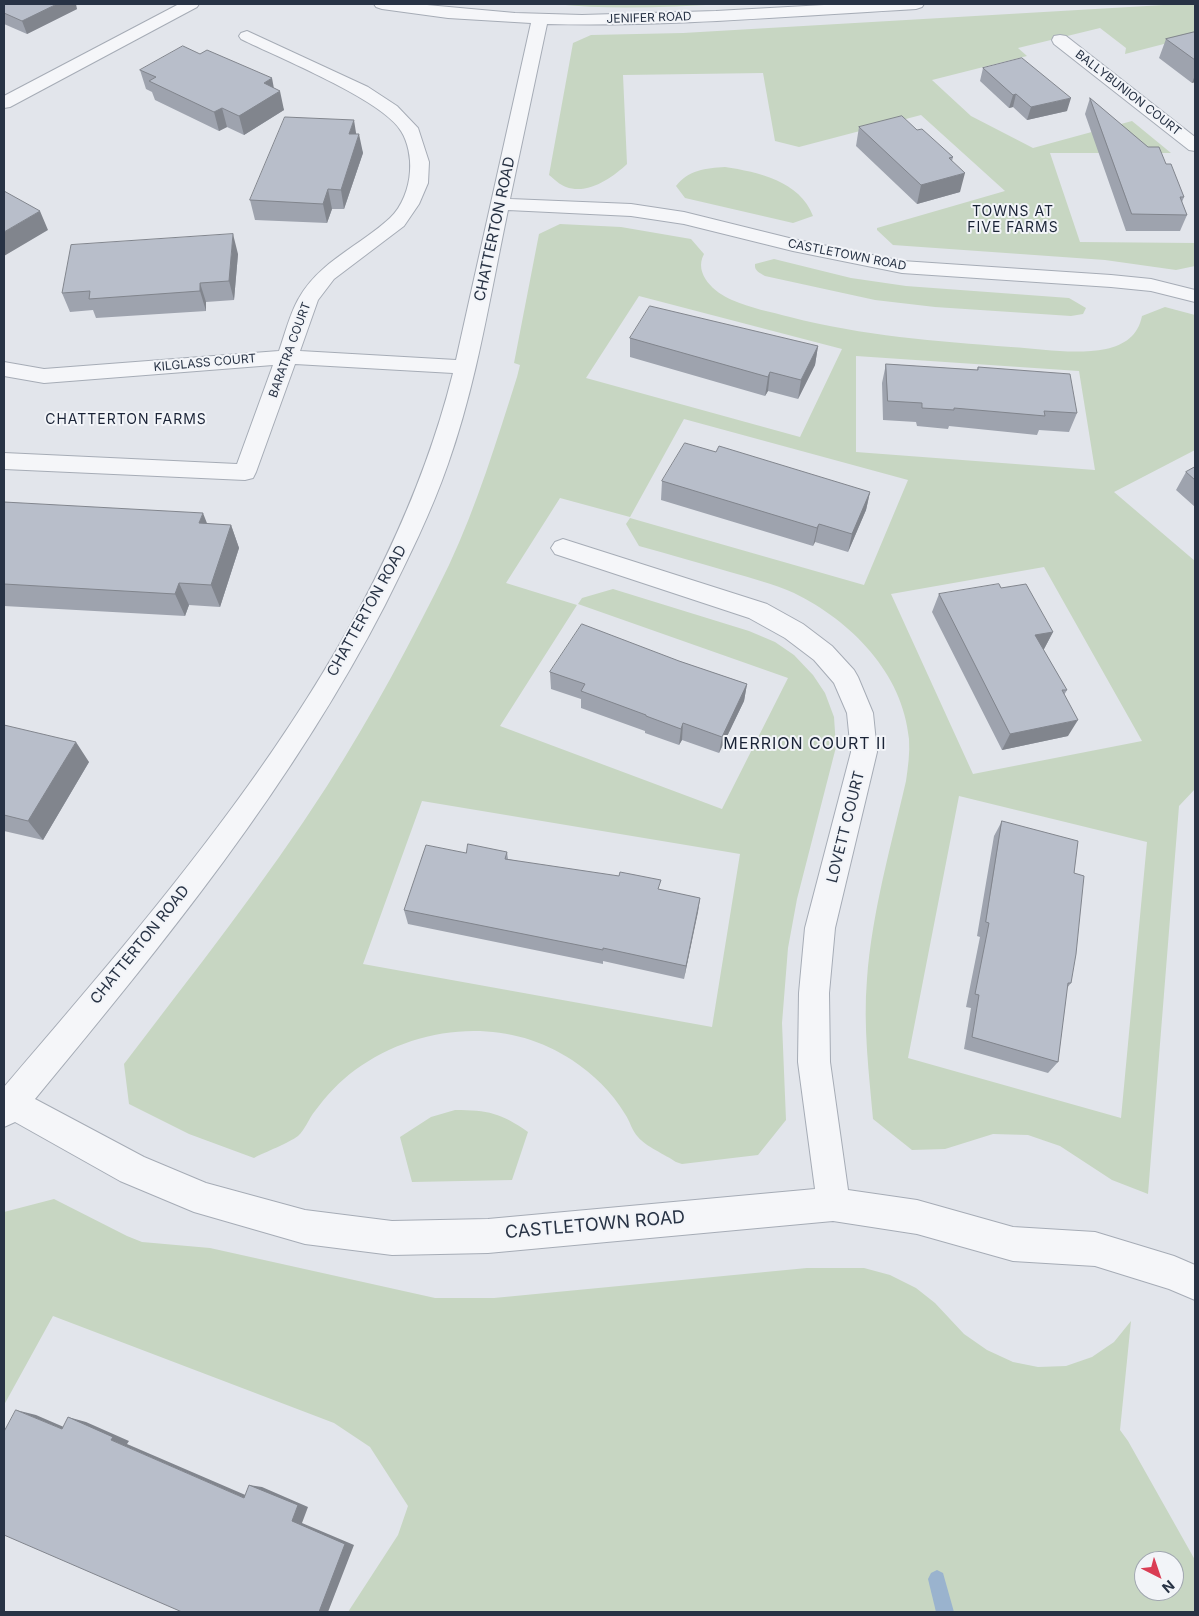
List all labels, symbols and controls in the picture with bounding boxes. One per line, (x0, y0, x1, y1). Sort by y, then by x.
street label: JENIFER ROAD (606, 9, 692, 27)
street label: BALLYBUNION COURT (1072, 47, 1184, 139)
street label: CHATTERTON ROAD (471, 155, 519, 303)
district label: TOWNS AT FIVE FARMS (966, 204, 1060, 236)
street label: CASTLETOWN ROAD (786, 236, 908, 274)
street label: BARATRA COURT (266, 300, 314, 400)
street label: KILGLASS COURT (153, 351, 257, 375)
district label: CHATTERTON FARMS (43, 412, 209, 428)
street label: CHATTERTON ROAD (323, 542, 411, 680)
district label: MERRION COURT II (721, 734, 889, 754)
street label: LOVETT COURT (823, 769, 869, 885)
street label: CHATTERTON ROAD (87, 882, 193, 1008)
street label: CASTLETOWN ROAD (504, 1206, 686, 1244)
north arrow (1134, 1551, 1184, 1601)
text: N (1159, 1577, 1178, 1597)

